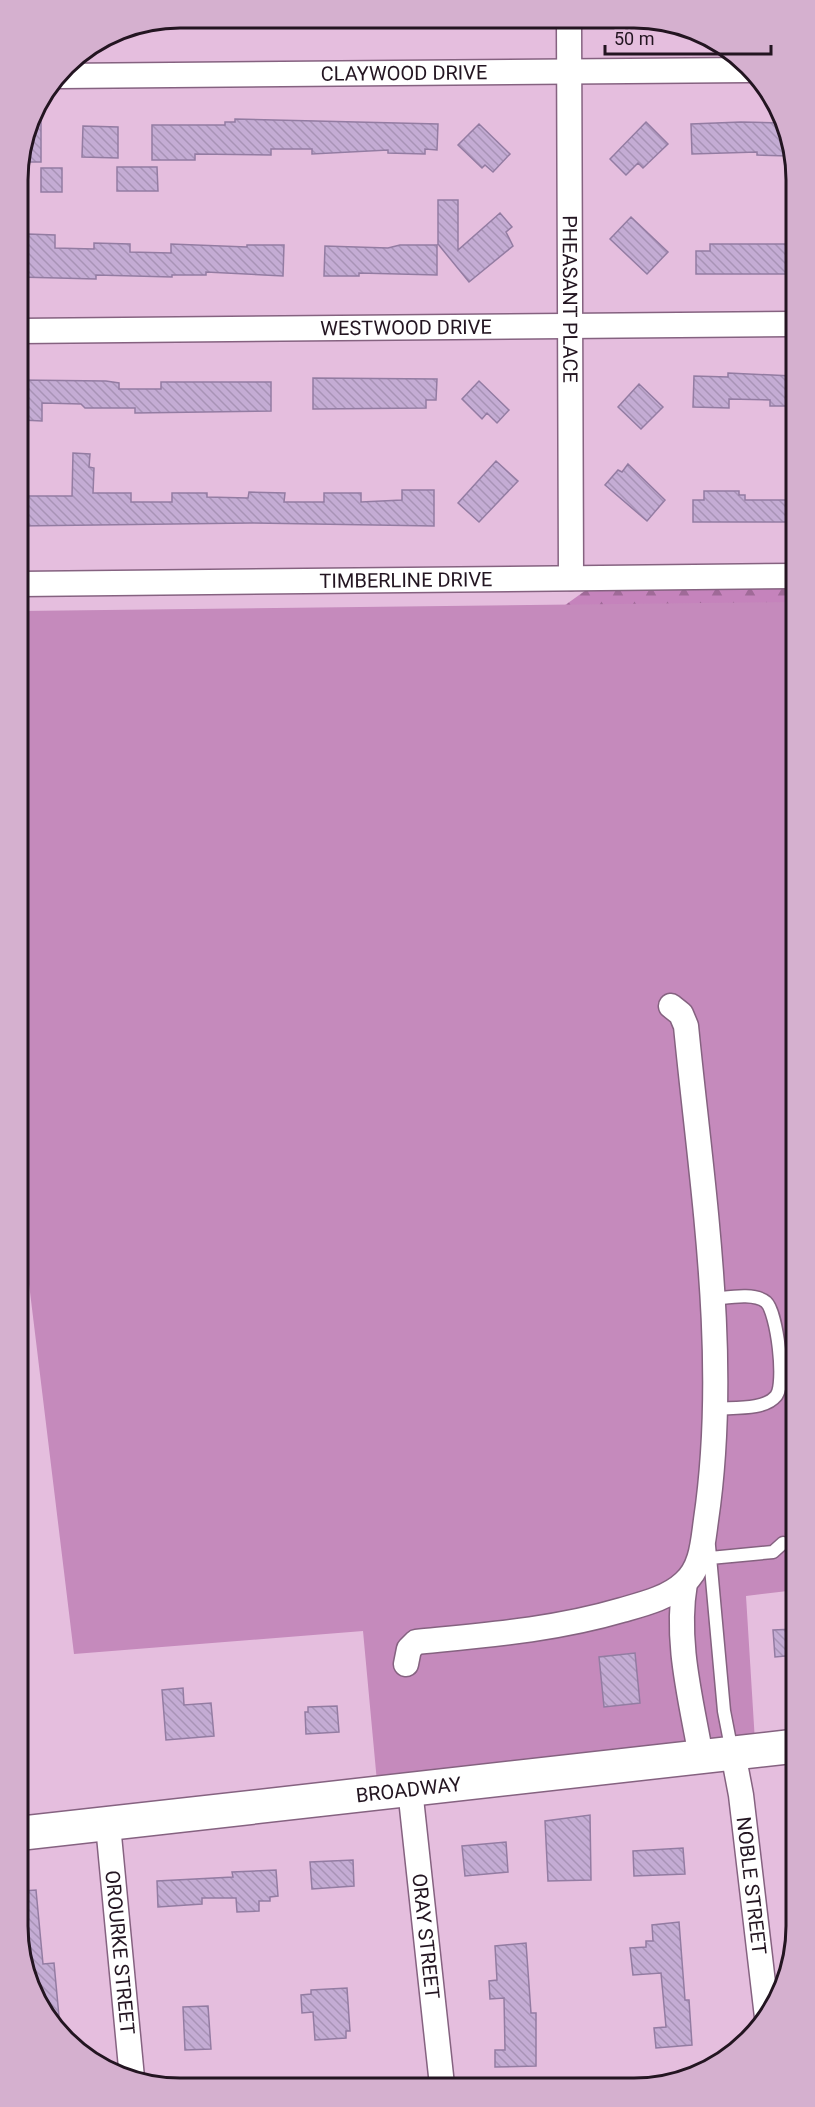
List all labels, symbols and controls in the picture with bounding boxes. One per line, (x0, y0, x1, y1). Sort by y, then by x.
scale bar (605, 18, 772, 56)
text: 50 m (614, 28, 654, 49)
street label: CLAYWOOD DRIVE (321, 60, 487, 86)
street label: PHEASANT PLACE (558, 215, 582, 383)
street label: WESTWOOD DRIVE (320, 315, 492, 340)
street label: TIMBERLINE DRIVE (319, 567, 493, 593)
street label: BROADWAY (355, 1772, 463, 1807)
street label: NOBLE STREET (732, 1815, 772, 1956)
street label: OROURKE STREET (100, 1869, 140, 2036)
street label: ORAY STREET (407, 1872, 445, 2000)

